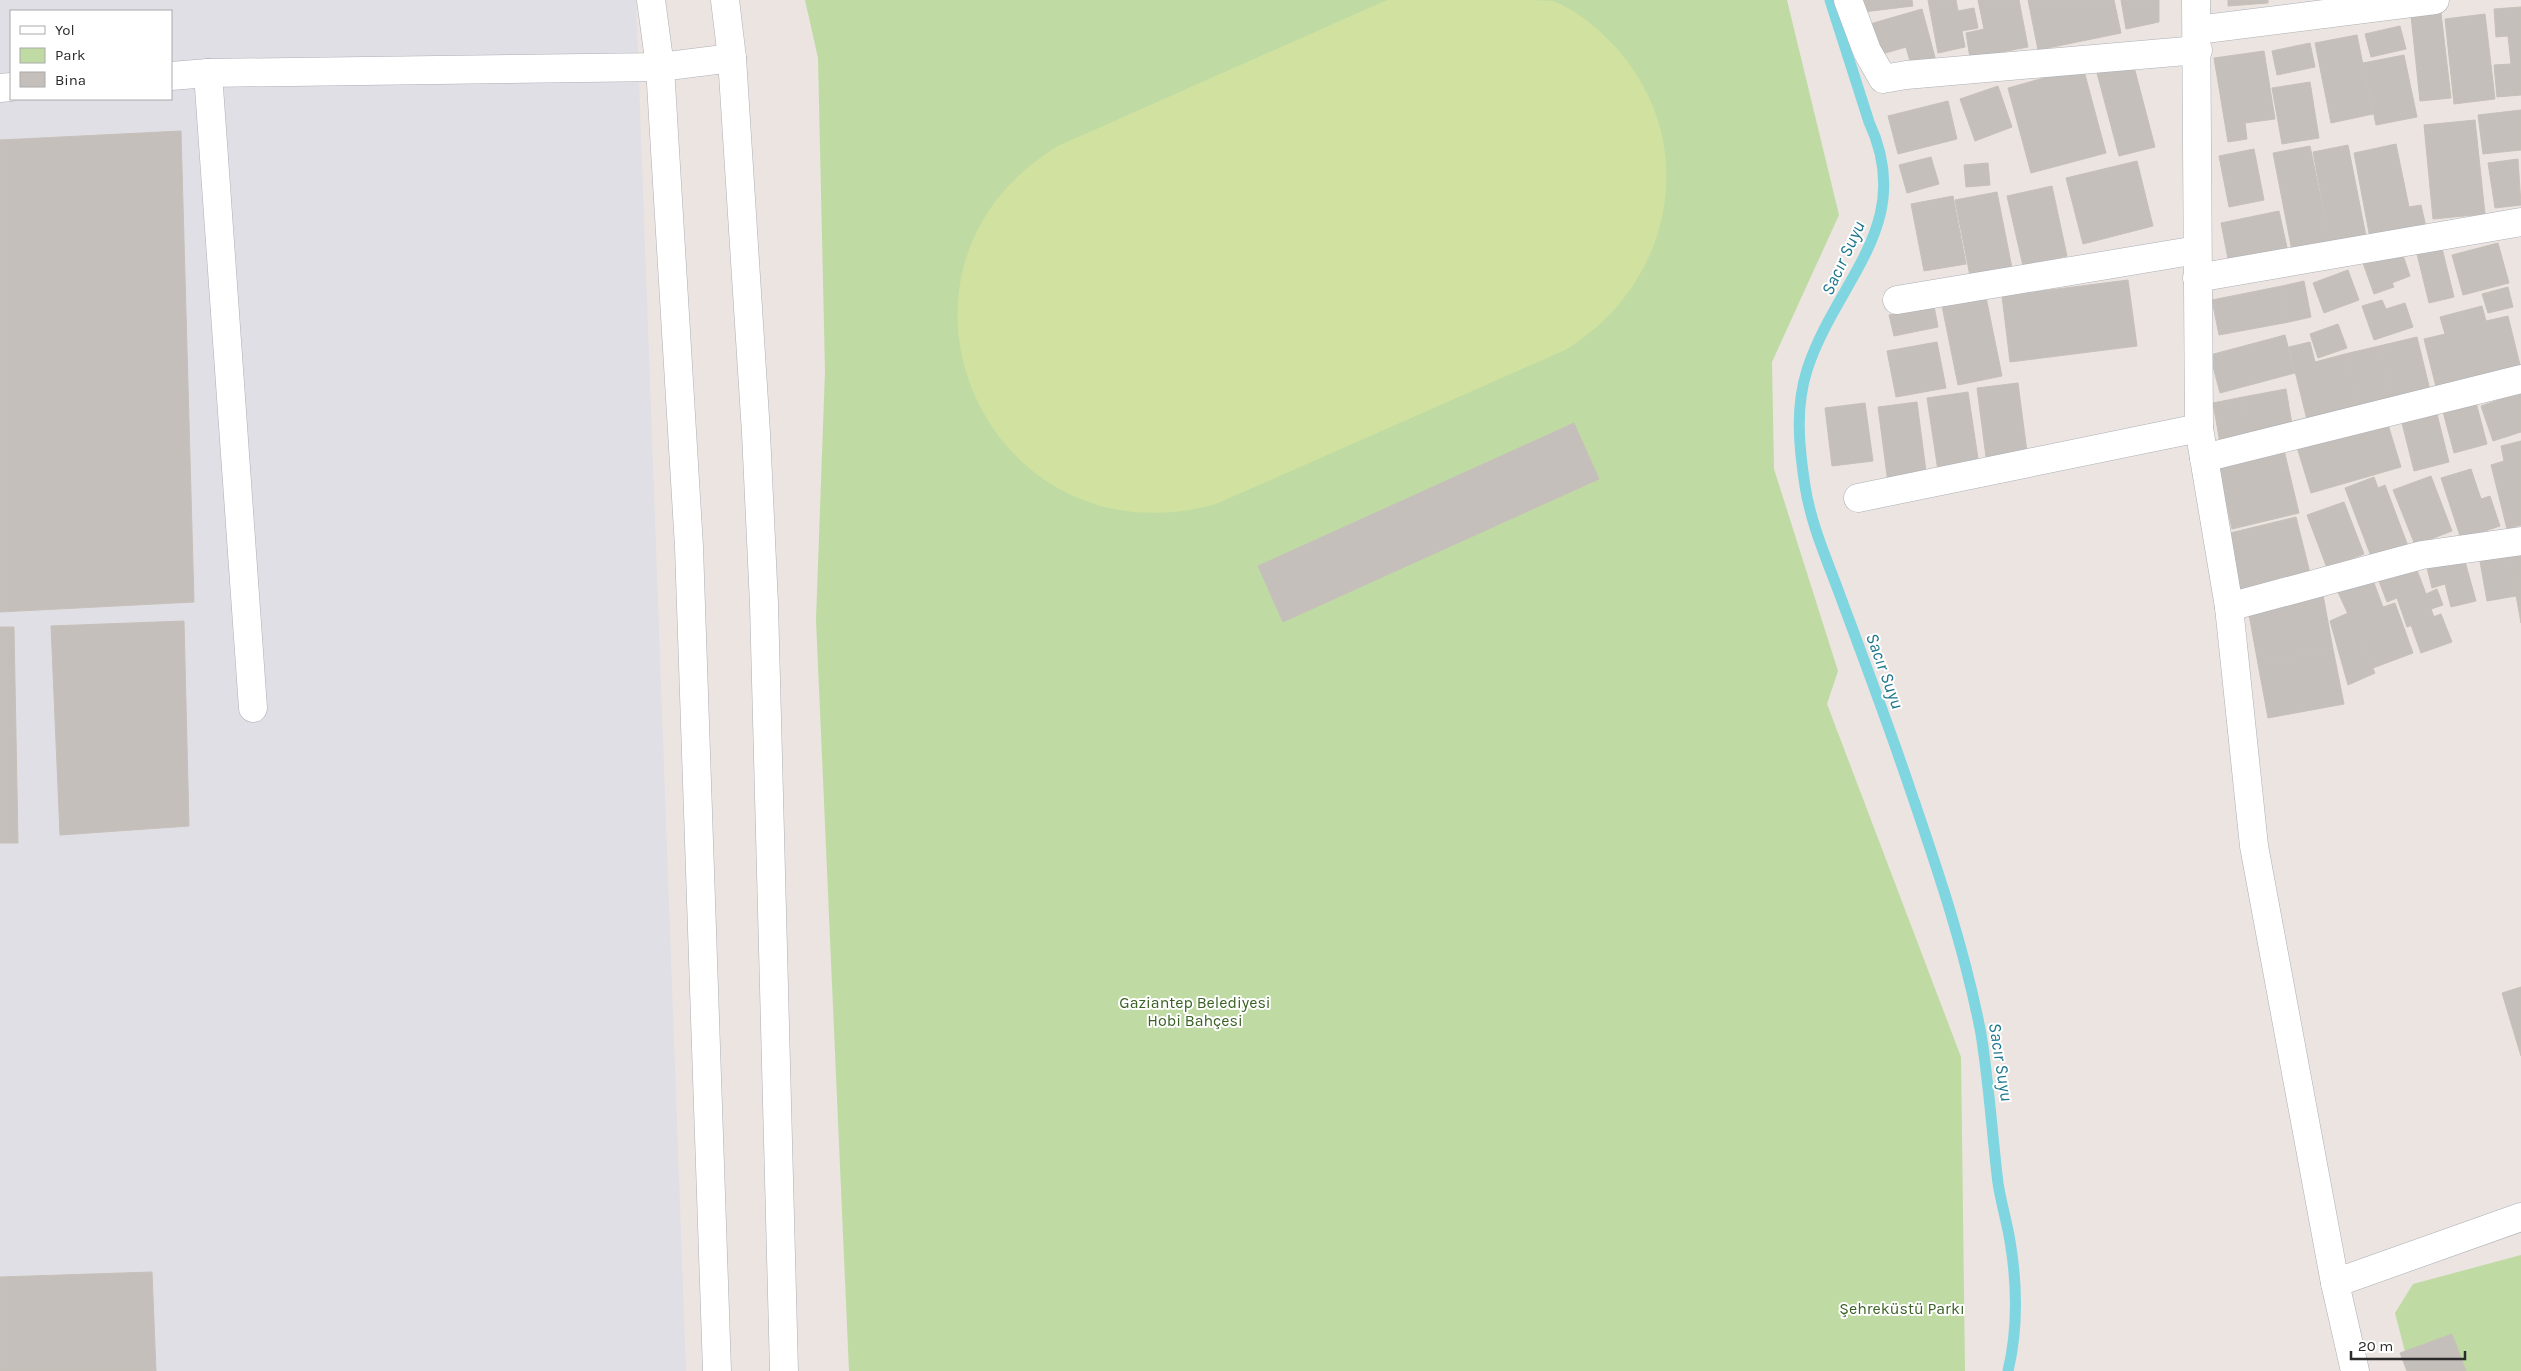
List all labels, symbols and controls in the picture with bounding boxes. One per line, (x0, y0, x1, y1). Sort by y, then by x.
legend (10, 10, 172, 100)
text: Yol (55, 21, 75, 39)
text: Park (55, 46, 85, 64)
text: Bina (55, 71, 86, 89)
water label: Sacır Suyu (1816, 217, 1870, 299)
water label: Sacır Suyu (1861, 630, 1909, 712)
park label: Gaziantep Belediyesi Hobi Bahçesi (1119, 993, 1271, 1030)
water label: Sacır Suyu (1984, 1021, 2018, 1103)
park label: Şehreküstü Parkı (1839, 1299, 1965, 1318)
scale bar (2351, 1328, 2465, 1360)
text: 20 m (2358, 1337, 2393, 1355)

